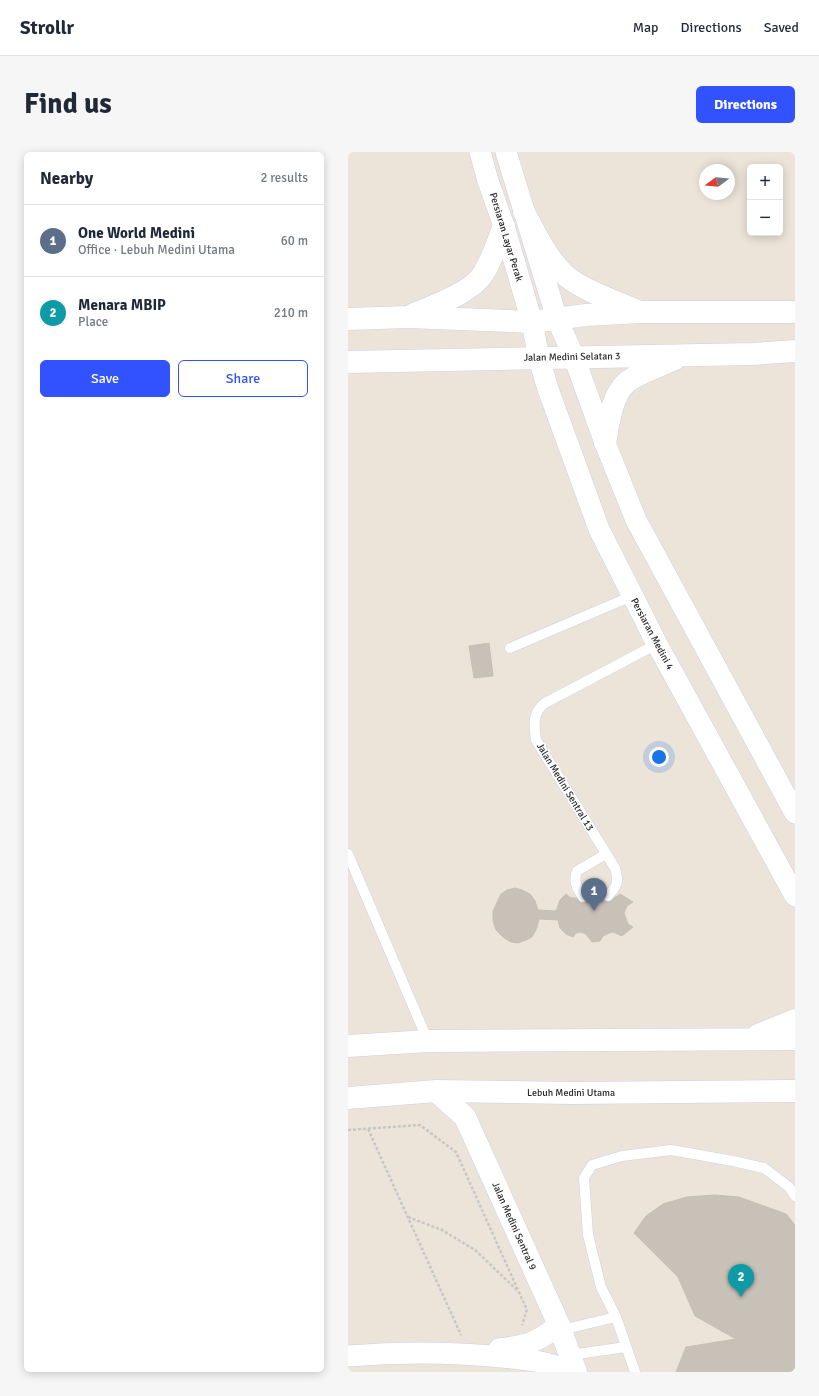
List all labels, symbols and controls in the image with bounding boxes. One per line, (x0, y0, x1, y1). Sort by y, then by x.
text: Strollr (20, 16, 74, 40)
text: Map (633, 19, 659, 36)
text: Directions (681, 19, 742, 36)
text: Saved (764, 19, 799, 36)
button: Directions (696, 86, 795, 123)
text: Find us (24, 87, 112, 121)
north arrow (699, 164, 735, 200)
map controls (747, 164, 783, 236)
button: + (747, 164, 783, 200)
text: Nearby (40, 168, 93, 189)
text: 2 results (260, 170, 308, 186)
street label: Persiaran Layar Perak (487, 191, 525, 283)
button: − (747, 200, 783, 236)
text: One World Medini (78, 224, 195, 242)
text: 1 (49, 233, 57, 249)
text: 60 m (281, 233, 308, 249)
text: Office · Lebuh Medini Utama (78, 242, 235, 258)
text: Menara MBIP (78, 296, 166, 314)
text: 2 (49, 305, 57, 321)
text: 210 m (274, 305, 308, 321)
text: Place (78, 314, 108, 330)
street label: Jalan Medini Selatan 3 (524, 350, 620, 364)
button: Save (40, 360, 170, 397)
button: Share (178, 360, 308, 397)
street label: Persiaran Medini 4 (628, 596, 676, 672)
street label: Jalan Medini Sentral 13 (534, 741, 596, 833)
your location (649, 747, 669, 767)
pin: 1 (581, 878, 607, 911)
street label: Lebuh Medini Utama (527, 1087, 615, 1099)
street label: Jalan Medini Sentral 9 (489, 1180, 539, 1272)
pin: 2 (728, 1264, 754, 1297)

